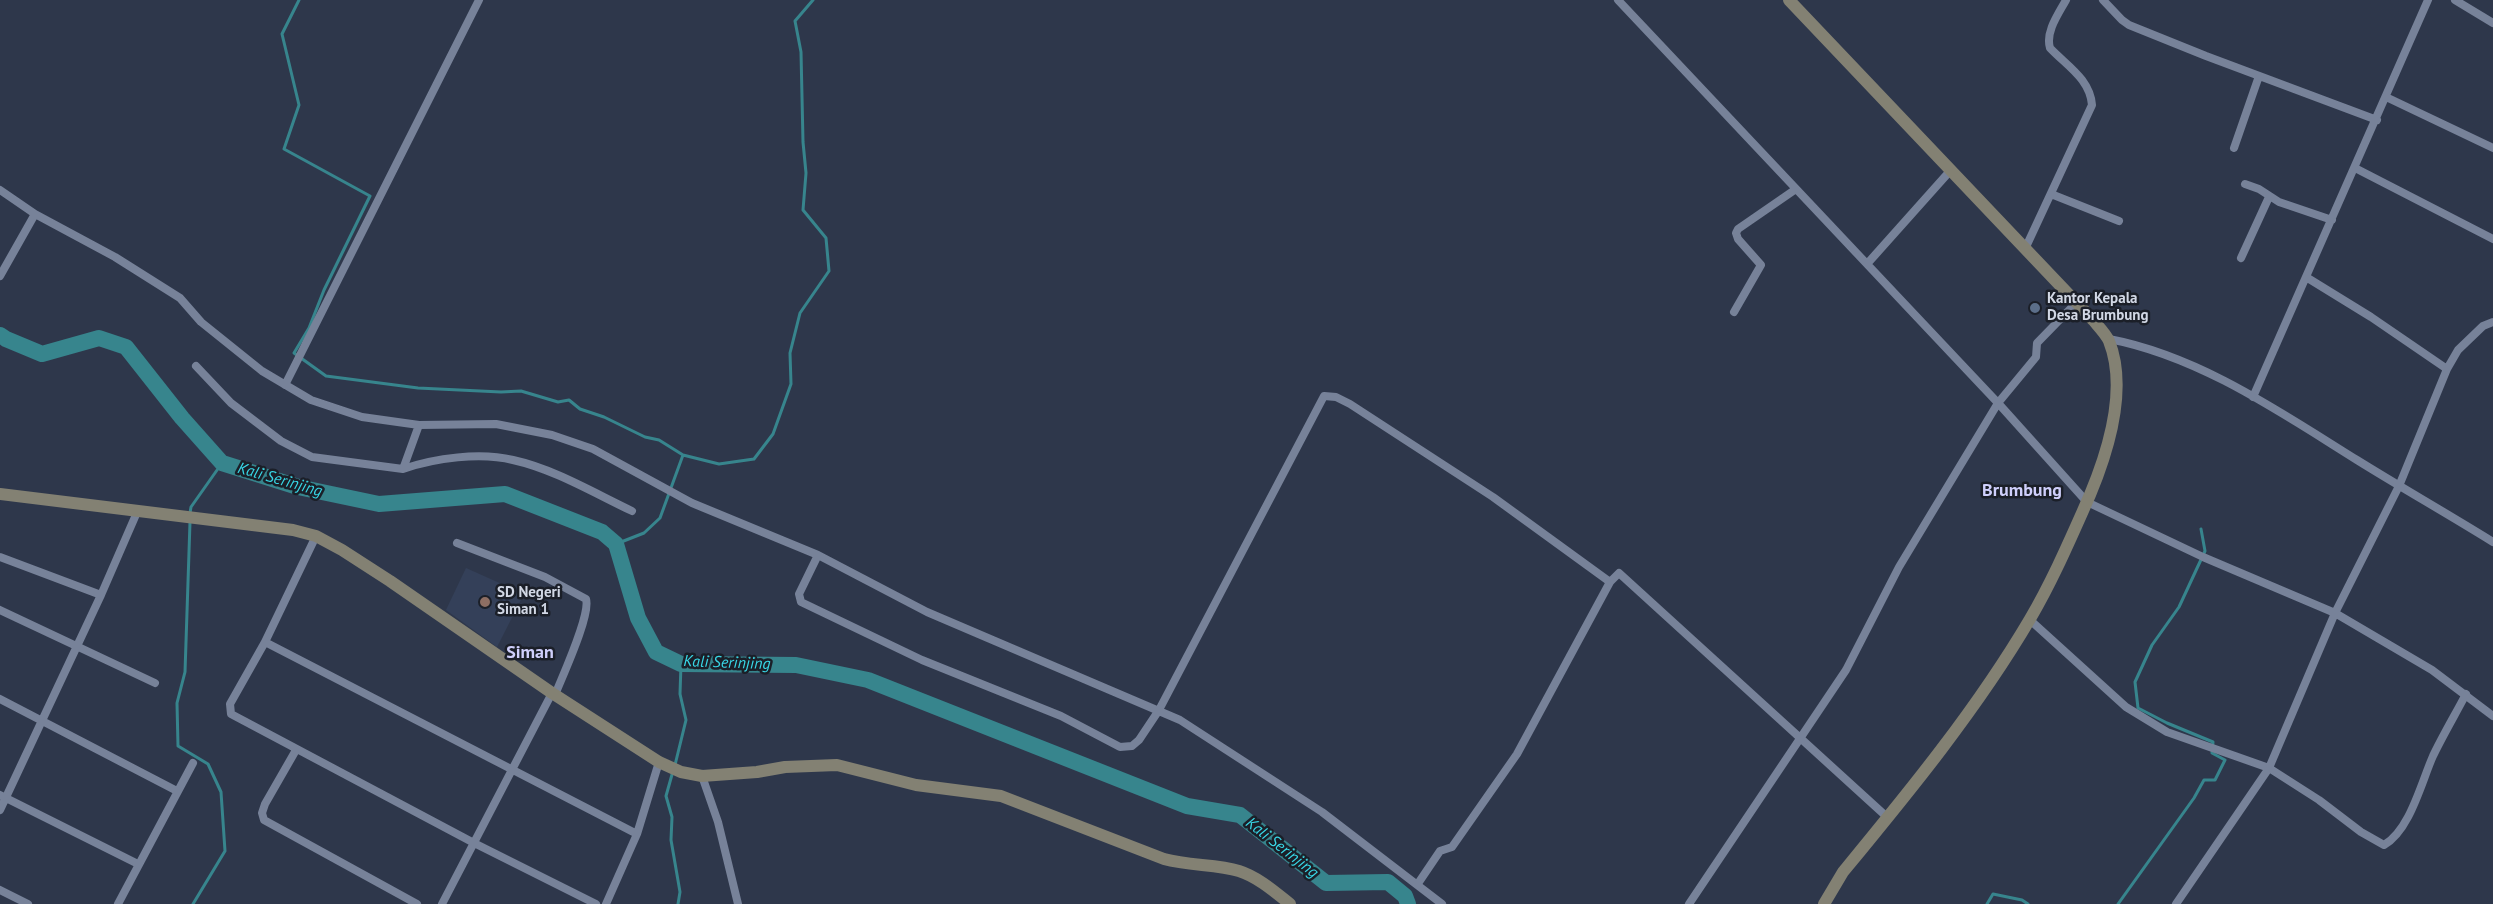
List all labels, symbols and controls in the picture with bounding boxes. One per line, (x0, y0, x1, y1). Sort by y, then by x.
place label: Kantor Kepala Desa Brumbung (2047, 290, 2148, 325)
marker: Kantor Kepala Desa Brumbung (2028, 301, 2042, 315)
water label: Kali Serinjing (235, 459, 325, 501)
district label: Brumbung (1982, 480, 2062, 502)
place label: SD Negeri Siman 1 (497, 584, 561, 619)
marker: SD Negeri Siman 1 (478, 595, 492, 609)
district label: Siman (506, 642, 554, 664)
water label: Kali Serinjing (683, 652, 771, 674)
water label: Kali Serinjing (1242, 814, 1322, 882)

